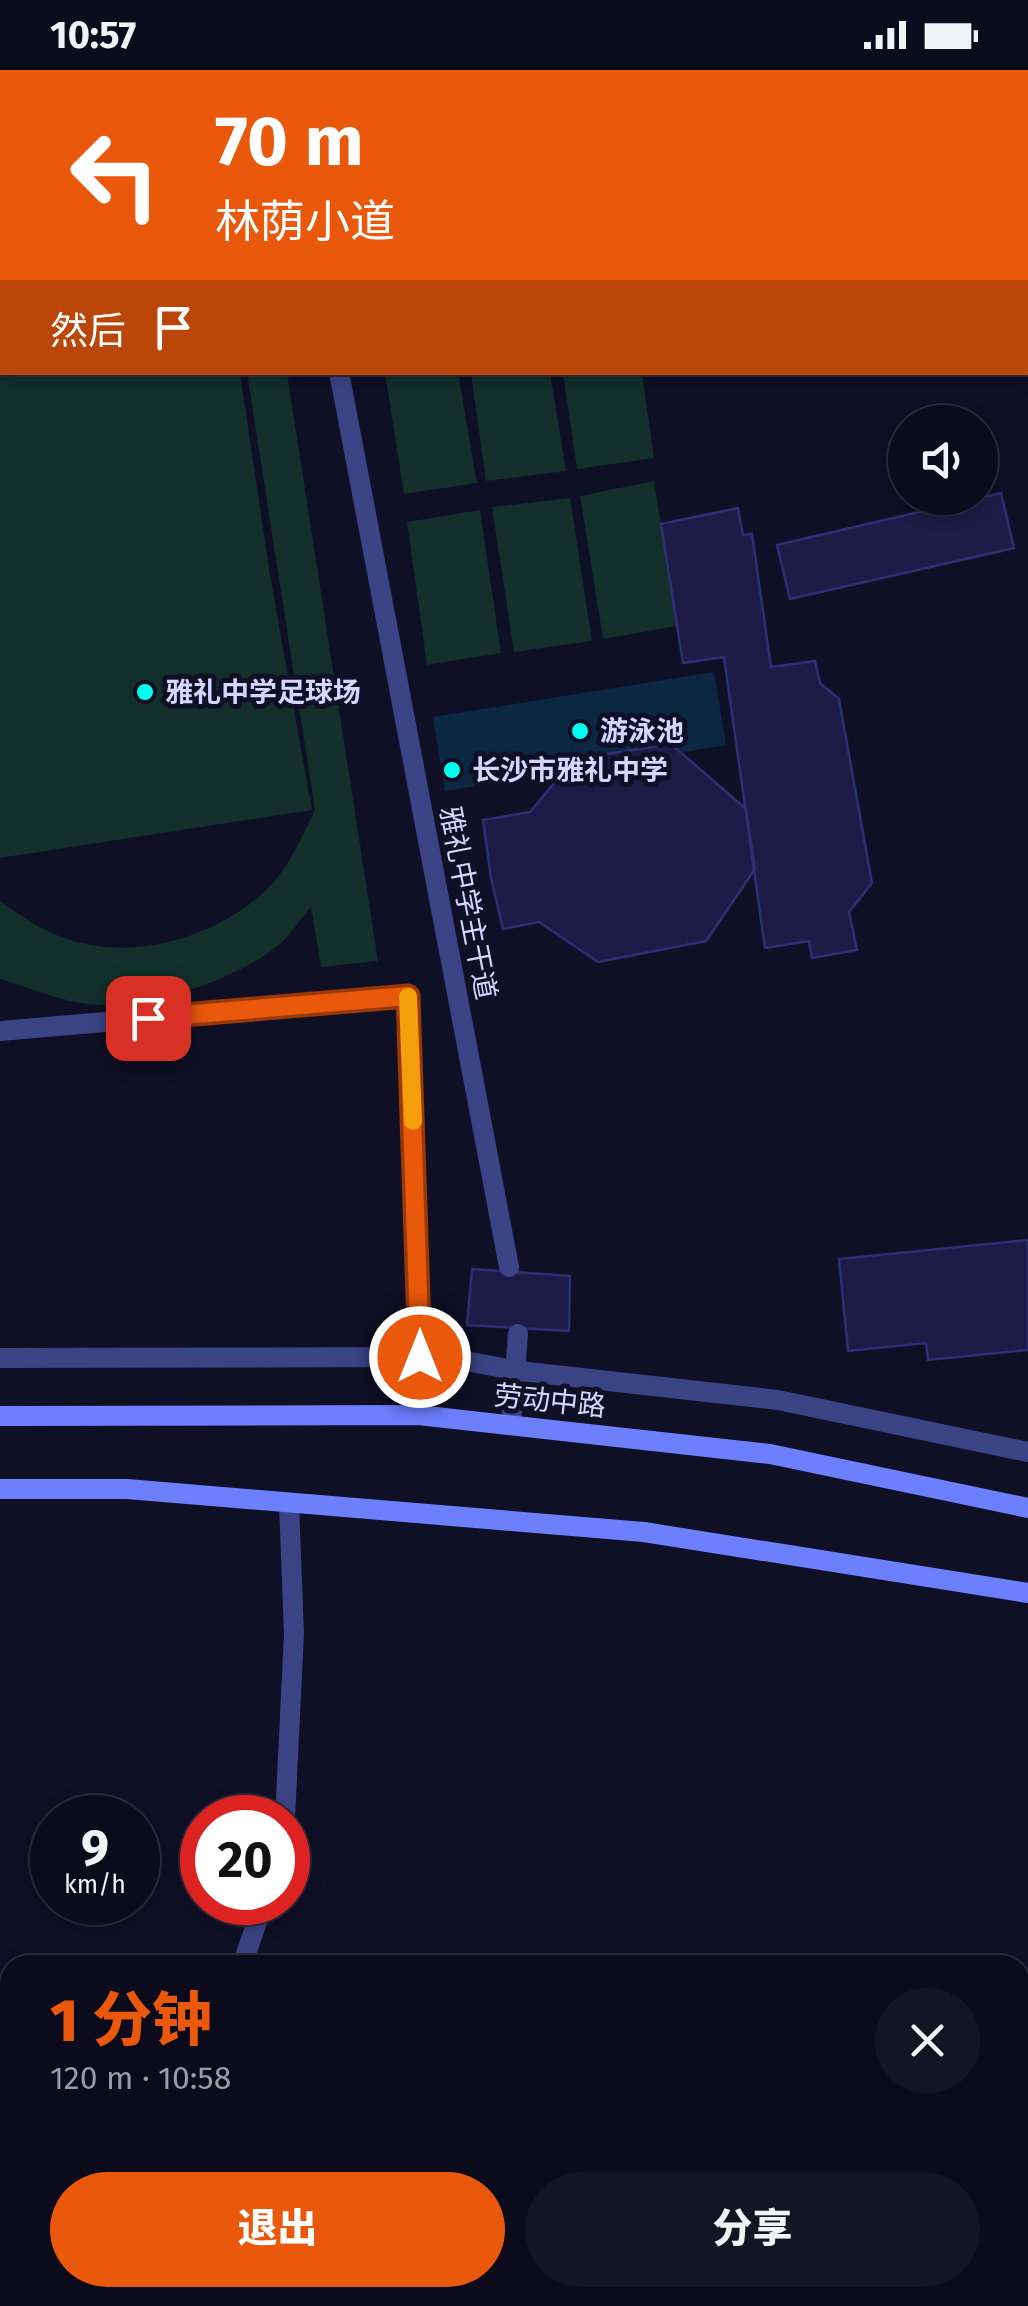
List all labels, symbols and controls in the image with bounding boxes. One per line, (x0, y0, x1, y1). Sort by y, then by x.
text: 10:57 (50, 12, 136, 58)
text: 70 m (215, 100, 364, 184)
icon: left (50, 110, 180, 240)
text: 林荫小道 (215, 195, 395, 249)
icon: arrive (146, 300, 201, 355)
text: 然后 (50, 308, 126, 354)
map controls (888, 405, 998, 515)
button: sound (888, 405, 998, 515)
place label: 雅礼中学足球场 (165, 676, 361, 709)
marker: 雅礼中学足球场 (134, 681, 156, 703)
place label: 游泳池 (600, 715, 684, 748)
marker: 游泳池 (569, 720, 591, 742)
place label: 长沙市雅礼中学 (472, 754, 668, 787)
marker: 长沙市雅礼中学 (441, 759, 463, 781)
street label: 雅礼中学主干道 (433, 804, 503, 1002)
pin (106, 976, 191, 1061)
icon: arrive (121, 991, 176, 1046)
position arrow (368, 1305, 472, 1409)
street label: 劳动中路 (493, 1379, 607, 1423)
speed limit sign: 20 (180, 1795, 310, 1925)
text: 9 (81, 1818, 109, 1878)
text: km/h (64, 1870, 126, 1900)
text: 1 分钟 (50, 1985, 212, 2057)
button: close (875, 1988, 980, 2093)
text: 120 m · 10:58 (50, 2059, 231, 2097)
button: 退出 (50, 2172, 505, 2287)
button: 分享 (525, 2172, 980, 2287)

